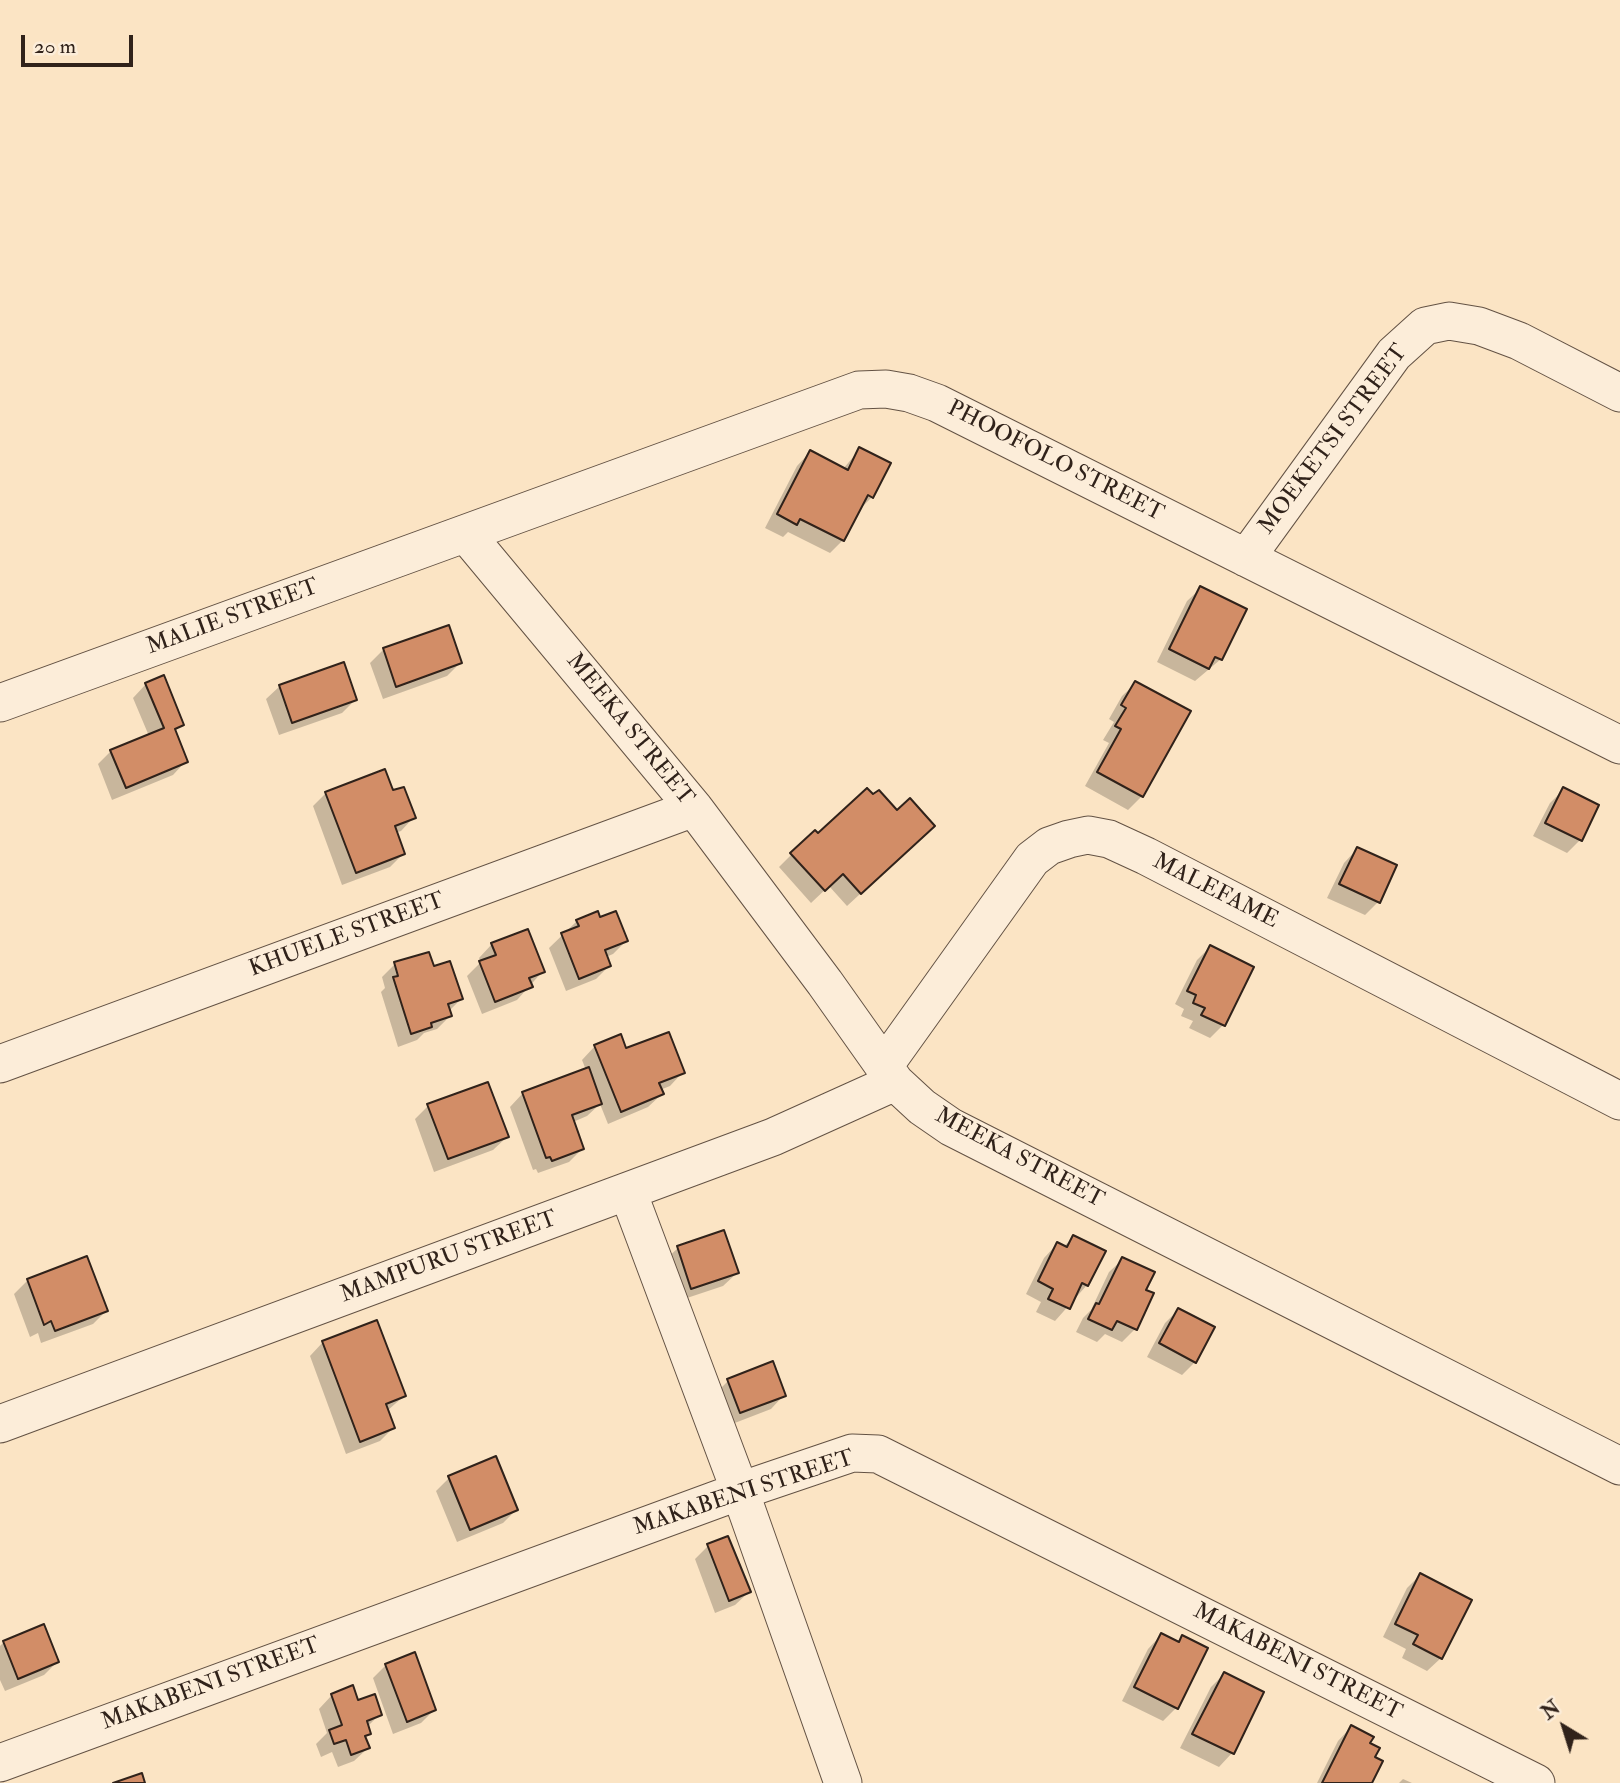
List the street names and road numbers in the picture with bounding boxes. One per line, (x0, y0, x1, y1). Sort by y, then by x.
street label: MOEKETSI STREET (1254, 340, 1414, 540)
street label: PHOOFOLO STREET (942, 395, 1168, 529)
street label: MALIE STREET (143, 574, 323, 662)
street label: MEEKA STREET (559, 648, 699, 812)
street label: MALEFAME (1148, 849, 1282, 935)
street label: KHUELE STREET (246, 888, 448, 984)
street label: MEEKA STREET (930, 1103, 1108, 1215)
street label: MAMPURU STREET (337, 1206, 561, 1310)
street label: MAKABENI STREET (630, 1445, 858, 1543)
street label: MAKABENI STREET (1188, 1598, 1406, 1728)
street label: MAKABENI STREET (98, 1633, 324, 1737)

